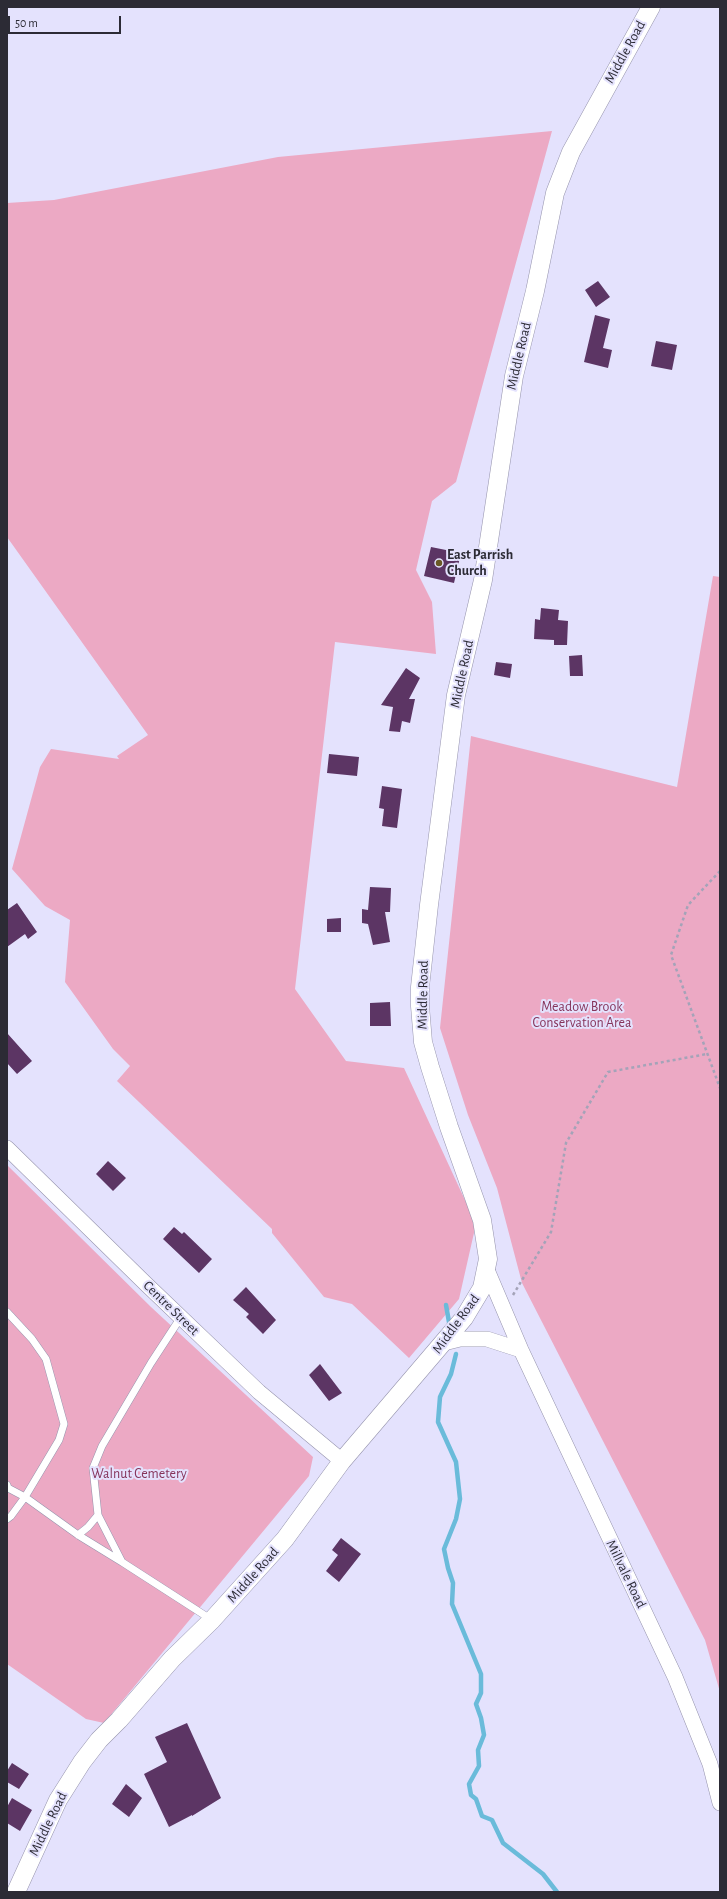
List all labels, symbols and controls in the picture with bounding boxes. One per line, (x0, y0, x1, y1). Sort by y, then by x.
scale bar (10, 8, 123, 34)
text: 50 m (15, 17, 38, 29)
street label: Middle Road (601, 18, 649, 86)
street label: Middle Road (503, 320, 535, 392)
place label: East Parrish Church (447, 547, 513, 580)
marker: East Parrish Church (434, 558, 444, 568)
street label: Middle Road (447, 639, 477, 709)
street label: Middle Road (414, 960, 432, 1030)
park label: Meadow Brook Conservation Area (533, 999, 631, 1032)
street label: Centre Street (139, 1277, 203, 1339)
street label: Middle Road (429, 1291, 483, 1357)
park label: Walnut Cemetery (91, 1466, 187, 1482)
street label: Millvale Road (602, 1537, 650, 1611)
street label: Middle Road (224, 1544, 282, 1606)
street label: Middle Road (25, 1789, 71, 1859)

